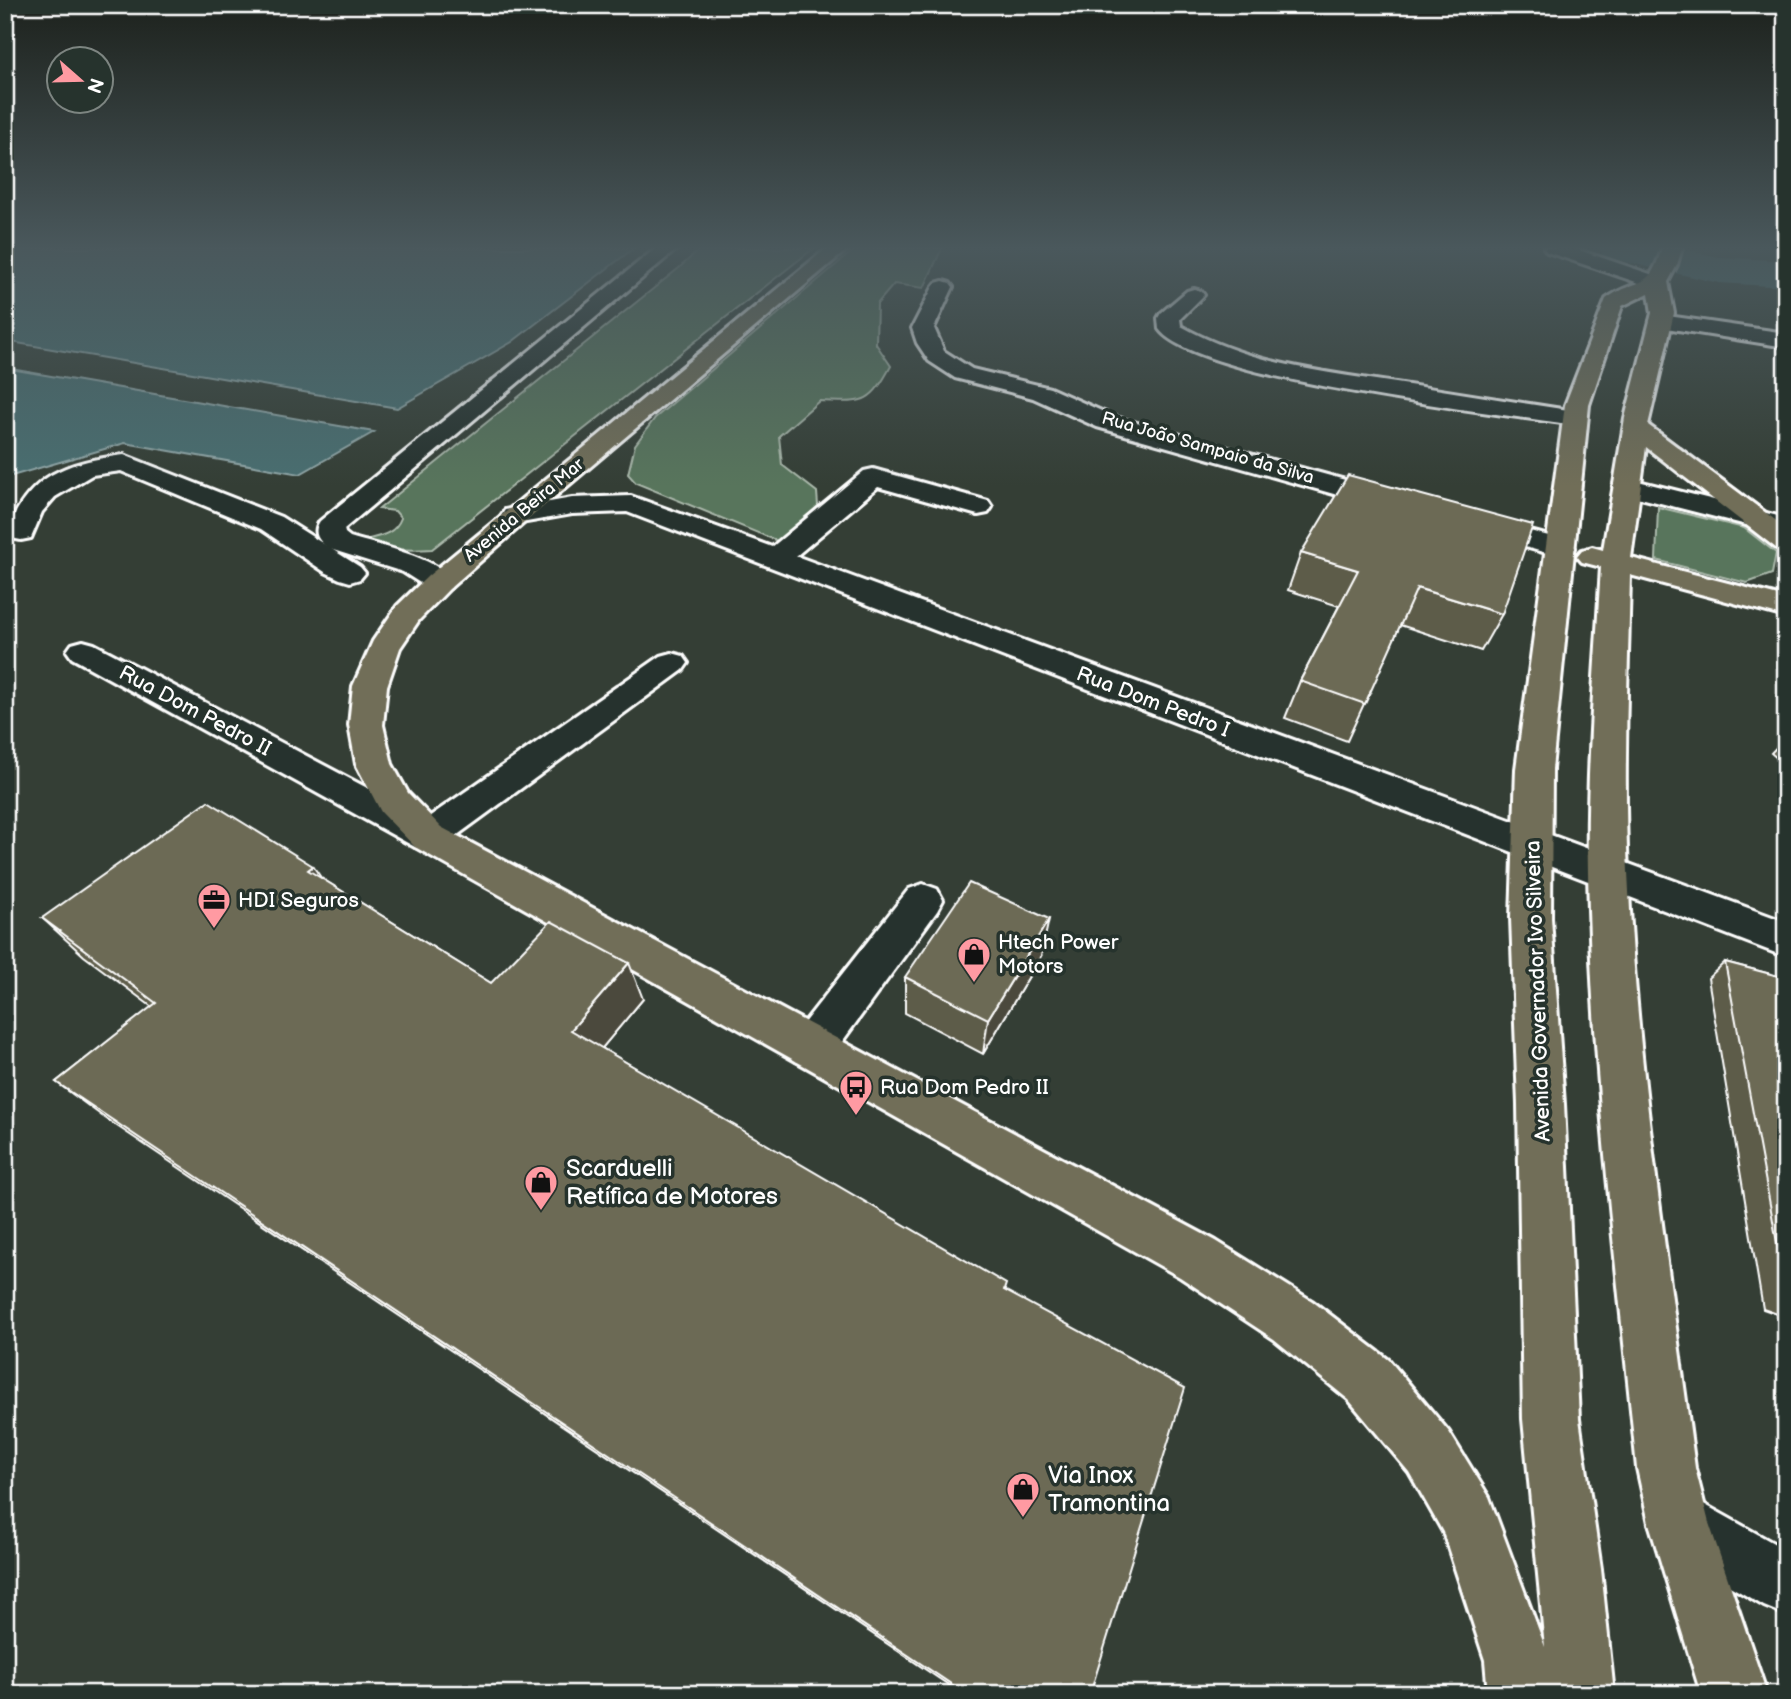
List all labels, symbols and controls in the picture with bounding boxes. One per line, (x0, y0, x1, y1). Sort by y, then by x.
north arrow (46, 46, 116, 116)
text: N (81, 75, 108, 96)
street label: Rua João Sampaio da Silva (1099, 408, 1317, 488)
street label: Avenida Beira Mar (460, 453, 589, 566)
street label: Rua Dom Pedro II (115, 660, 275, 762)
street label: Rua Dom Pedro I (1073, 661, 1233, 743)
street label: Avenida Governador Ivo Silveira (1520, 840, 1556, 1142)
office icon: HDI Seguros (195, 881, 233, 930)
place label: HDI Seguros (238, 888, 359, 913)
place label: Htech Power Motors (998, 930, 1119, 979)
shop icon: Htech Power Motors (955, 935, 993, 984)
bus stop icon: Rua Dom Pedro II (837, 1068, 875, 1117)
place label: Rua Dom Pedro II (880, 1075, 1049, 1100)
place label: Scarduelli Retífica de Motores (566, 1154, 778, 1211)
shop icon: Scarduelli Retífica de Motores (522, 1163, 560, 1212)
place label: Via Inox Tramontina (1048, 1461, 1170, 1518)
shop icon: Via Inox Tramontina (1004, 1470, 1042, 1519)

